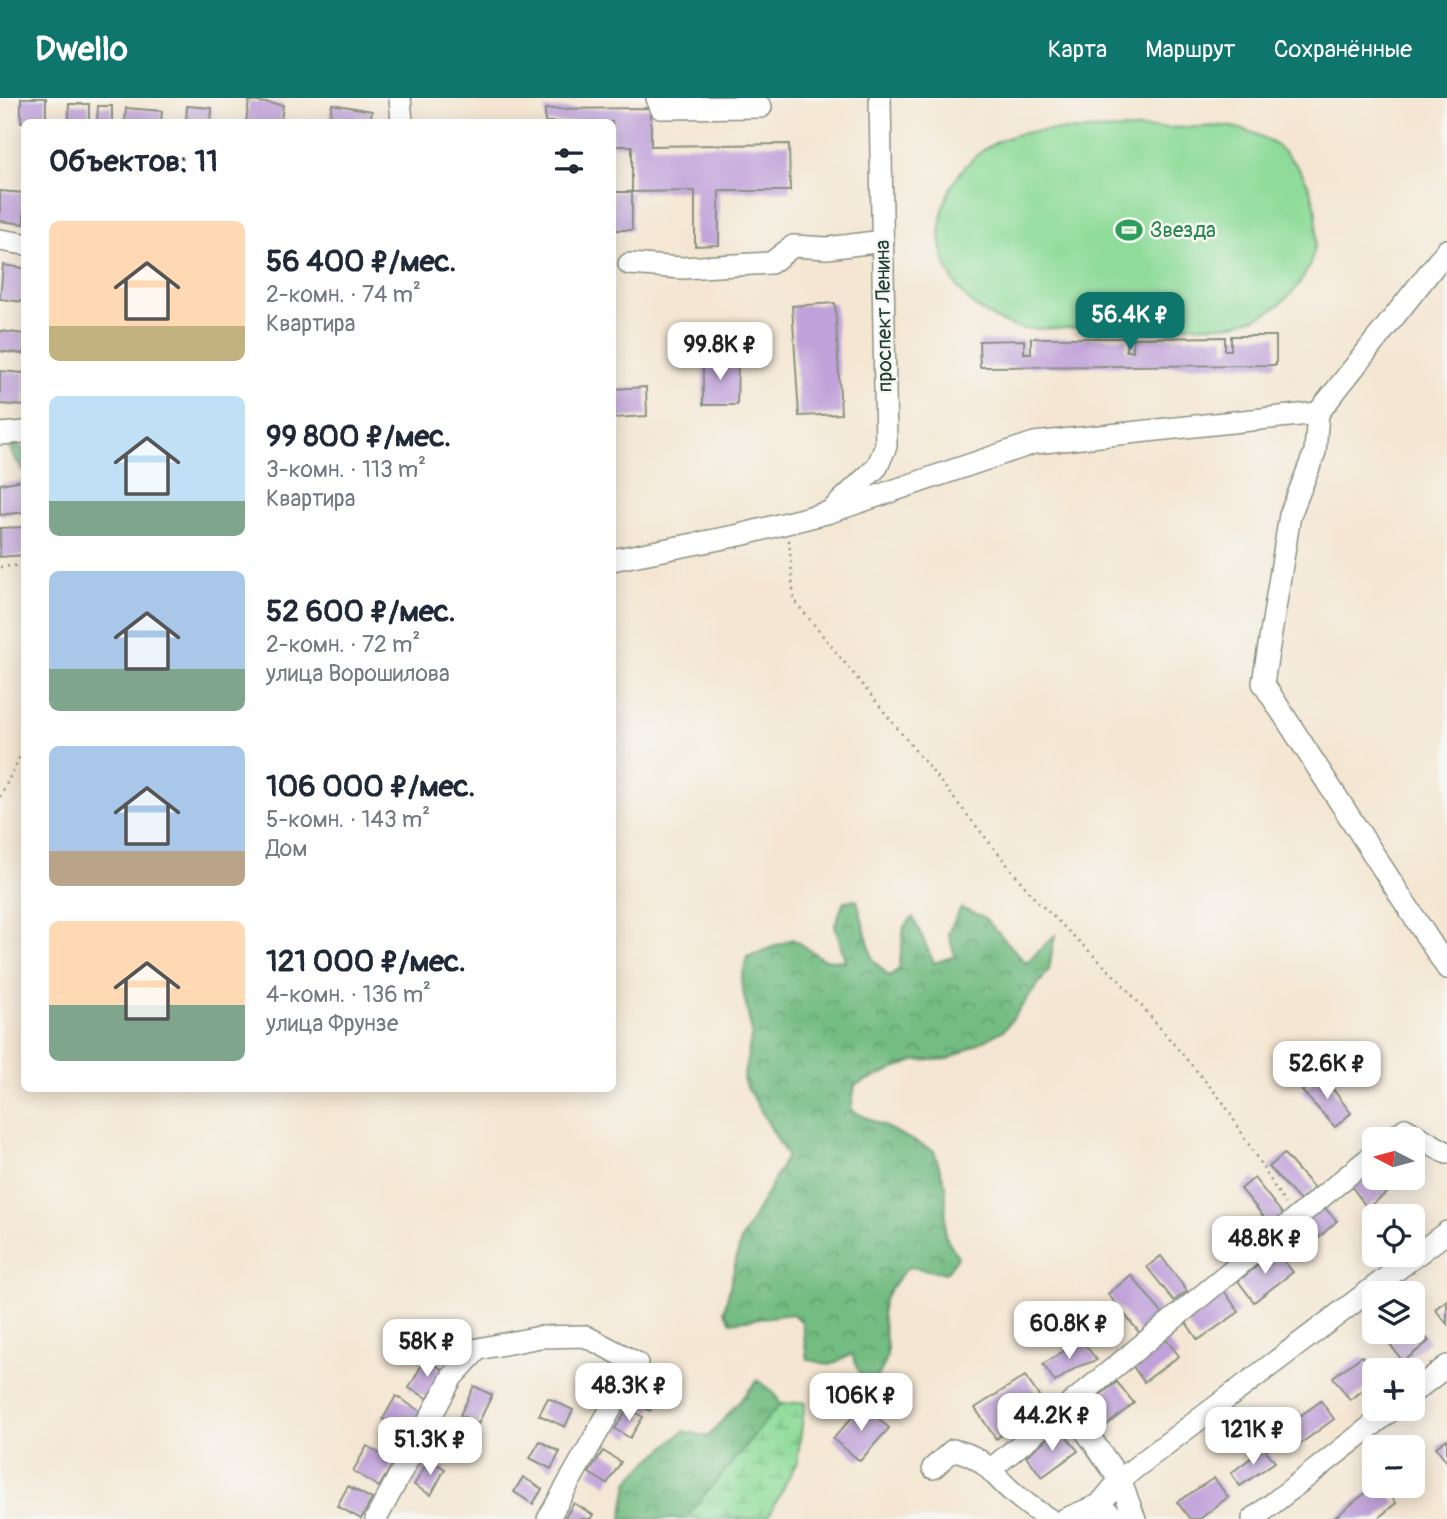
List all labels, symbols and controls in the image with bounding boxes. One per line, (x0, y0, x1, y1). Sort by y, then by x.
text: Dwello (35, 29, 128, 70)
text: Карта (1048, 35, 1107, 64)
text: Маршрут (1145, 35, 1236, 64)
text: Сохранённые (1274, 35, 1412, 64)
icon: filters (550, 142, 588, 180)
text: Объектов: 11 (49, 143, 218, 180)
sports icon: Звезда (1114, 215, 1144, 245)
place label: Звезда (1150, 217, 1216, 244)
street label: проспект Ленина (869, 240, 899, 392)
text: 56 400 ₽/мес. (266, 243, 456, 280)
icon: home (105, 249, 189, 333)
text: 2-комн. · 74 m² (266, 280, 421, 309)
pin: 56.4K ₽ (1065, 292, 1195, 352)
text: 56.4K ₽ (1092, 300, 1168, 329)
text: Квартира (266, 309, 355, 338)
pin: 99.8K ₽ (655, 322, 785, 382)
text: 99.8K ₽ (684, 330, 756, 359)
text: 99 800 ₽/мес. (266, 418, 451, 455)
icon: home (105, 424, 189, 508)
text: 3-комн. · 113 m² (266, 455, 426, 484)
text: Квартира (266, 484, 355, 513)
text: 52 600 ₽/мес. (266, 593, 456, 630)
icon: home (105, 599, 189, 683)
text: 2-комн. · 72 m² (266, 630, 420, 659)
text: улица Ворошилова (266, 659, 450, 688)
text: 106 000 ₽/мес. (266, 768, 475, 805)
icon: home (105, 774, 189, 858)
text: 5-комн. · 143 m² (266, 805, 430, 834)
text: Дом (266, 834, 307, 863)
text: 121 000 ₽/мес. (266, 943, 466, 980)
icon: home (105, 949, 189, 1033)
text: 4-комн. · 136 m² (266, 980, 431, 1009)
text: улица Фрунзе (266, 1009, 398, 1038)
pin: 52.6K ₽ (1262, 1042, 1392, 1101)
text: 52.6K ₽ (1289, 1049, 1365, 1078)
north arrow (1362, 1127, 1424, 1190)
map controls (1362, 1127, 1425, 1498)
button: locate (1362, 1204, 1425, 1267)
pin: 48.8K ₽ (1200, 1216, 1330, 1276)
text: 48.8K ₽ (1228, 1224, 1302, 1253)
button: layers (1362, 1281, 1425, 1344)
pin: 60.8K ₽ (1004, 1302, 1134, 1361)
text: 60.8K ₽ (1030, 1309, 1108, 1338)
pin: 58K ₽ (378, 1320, 476, 1379)
text: 58K ₽ (399, 1327, 455, 1356)
button: + (1362, 1358, 1425, 1421)
pin: 48.3K ₽ (564, 1364, 694, 1423)
text: 48.3K ₽ (591, 1371, 667, 1400)
pin: 106K ₽ (804, 1374, 918, 1433)
text: 106K ₽ (826, 1381, 896, 1410)
pin: 44.2K ₽ (987, 1394, 1117, 1453)
text: 44.2K ₽ (1013, 1401, 1091, 1430)
pin: 121K ₽ (1196, 1408, 1310, 1467)
text: 121K ₽ (1221, 1415, 1285, 1444)
pin: 51.3K ₽ (365, 1418, 495, 1477)
text: 51.3K ₽ (394, 1425, 466, 1454)
button: − (1362, 1435, 1425, 1498)

